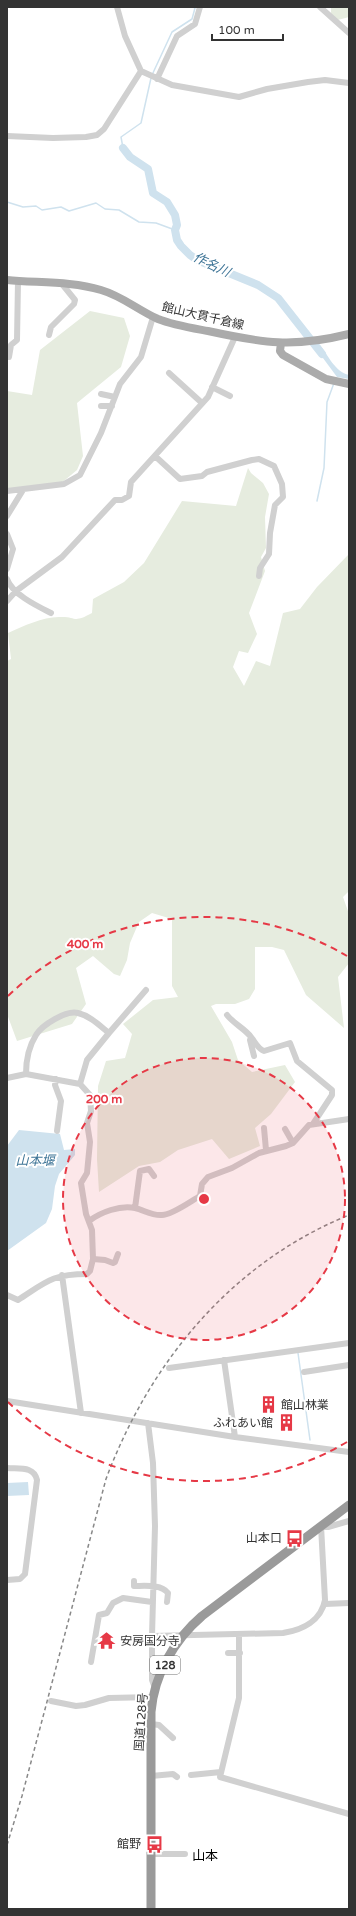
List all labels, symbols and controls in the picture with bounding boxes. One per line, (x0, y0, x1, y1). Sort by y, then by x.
scale bar (212, 16, 283, 42)
text: 100 m (218, 23, 255, 37)
water label: 作名川 (191, 249, 234, 282)
street label: 館山大貫千倉線 (160, 300, 246, 332)
text: 400 m (67, 937, 103, 951)
text: 200 m (86, 1092, 122, 1106)
water label: 山本堰 (15, 1153, 56, 1169)
centre of rings (197, 1192, 211, 1206)
building icon: 館山林業 (258, 1395, 278, 1415)
place label: 館山林業 (281, 1398, 329, 1412)
building icon: ふれあい館 (276, 1413, 296, 1433)
place label: ふれあい館 (213, 1416, 273, 1430)
bus stop icon: 山本口 (285, 1528, 305, 1548)
place label: 山本口 (246, 1531, 282, 1545)
temple icon: 安房国分寺 (97, 1631, 117, 1651)
place label: 安房国分寺 (120, 1634, 180, 1648)
road number: 128 (150, 1656, 180, 1674)
street label: 国道128号 (132, 1692, 150, 1752)
bus stop icon: 館野 (144, 1834, 164, 1854)
place label: 館野 (117, 1837, 141, 1851)
district label: 山本 (192, 1848, 218, 1864)

